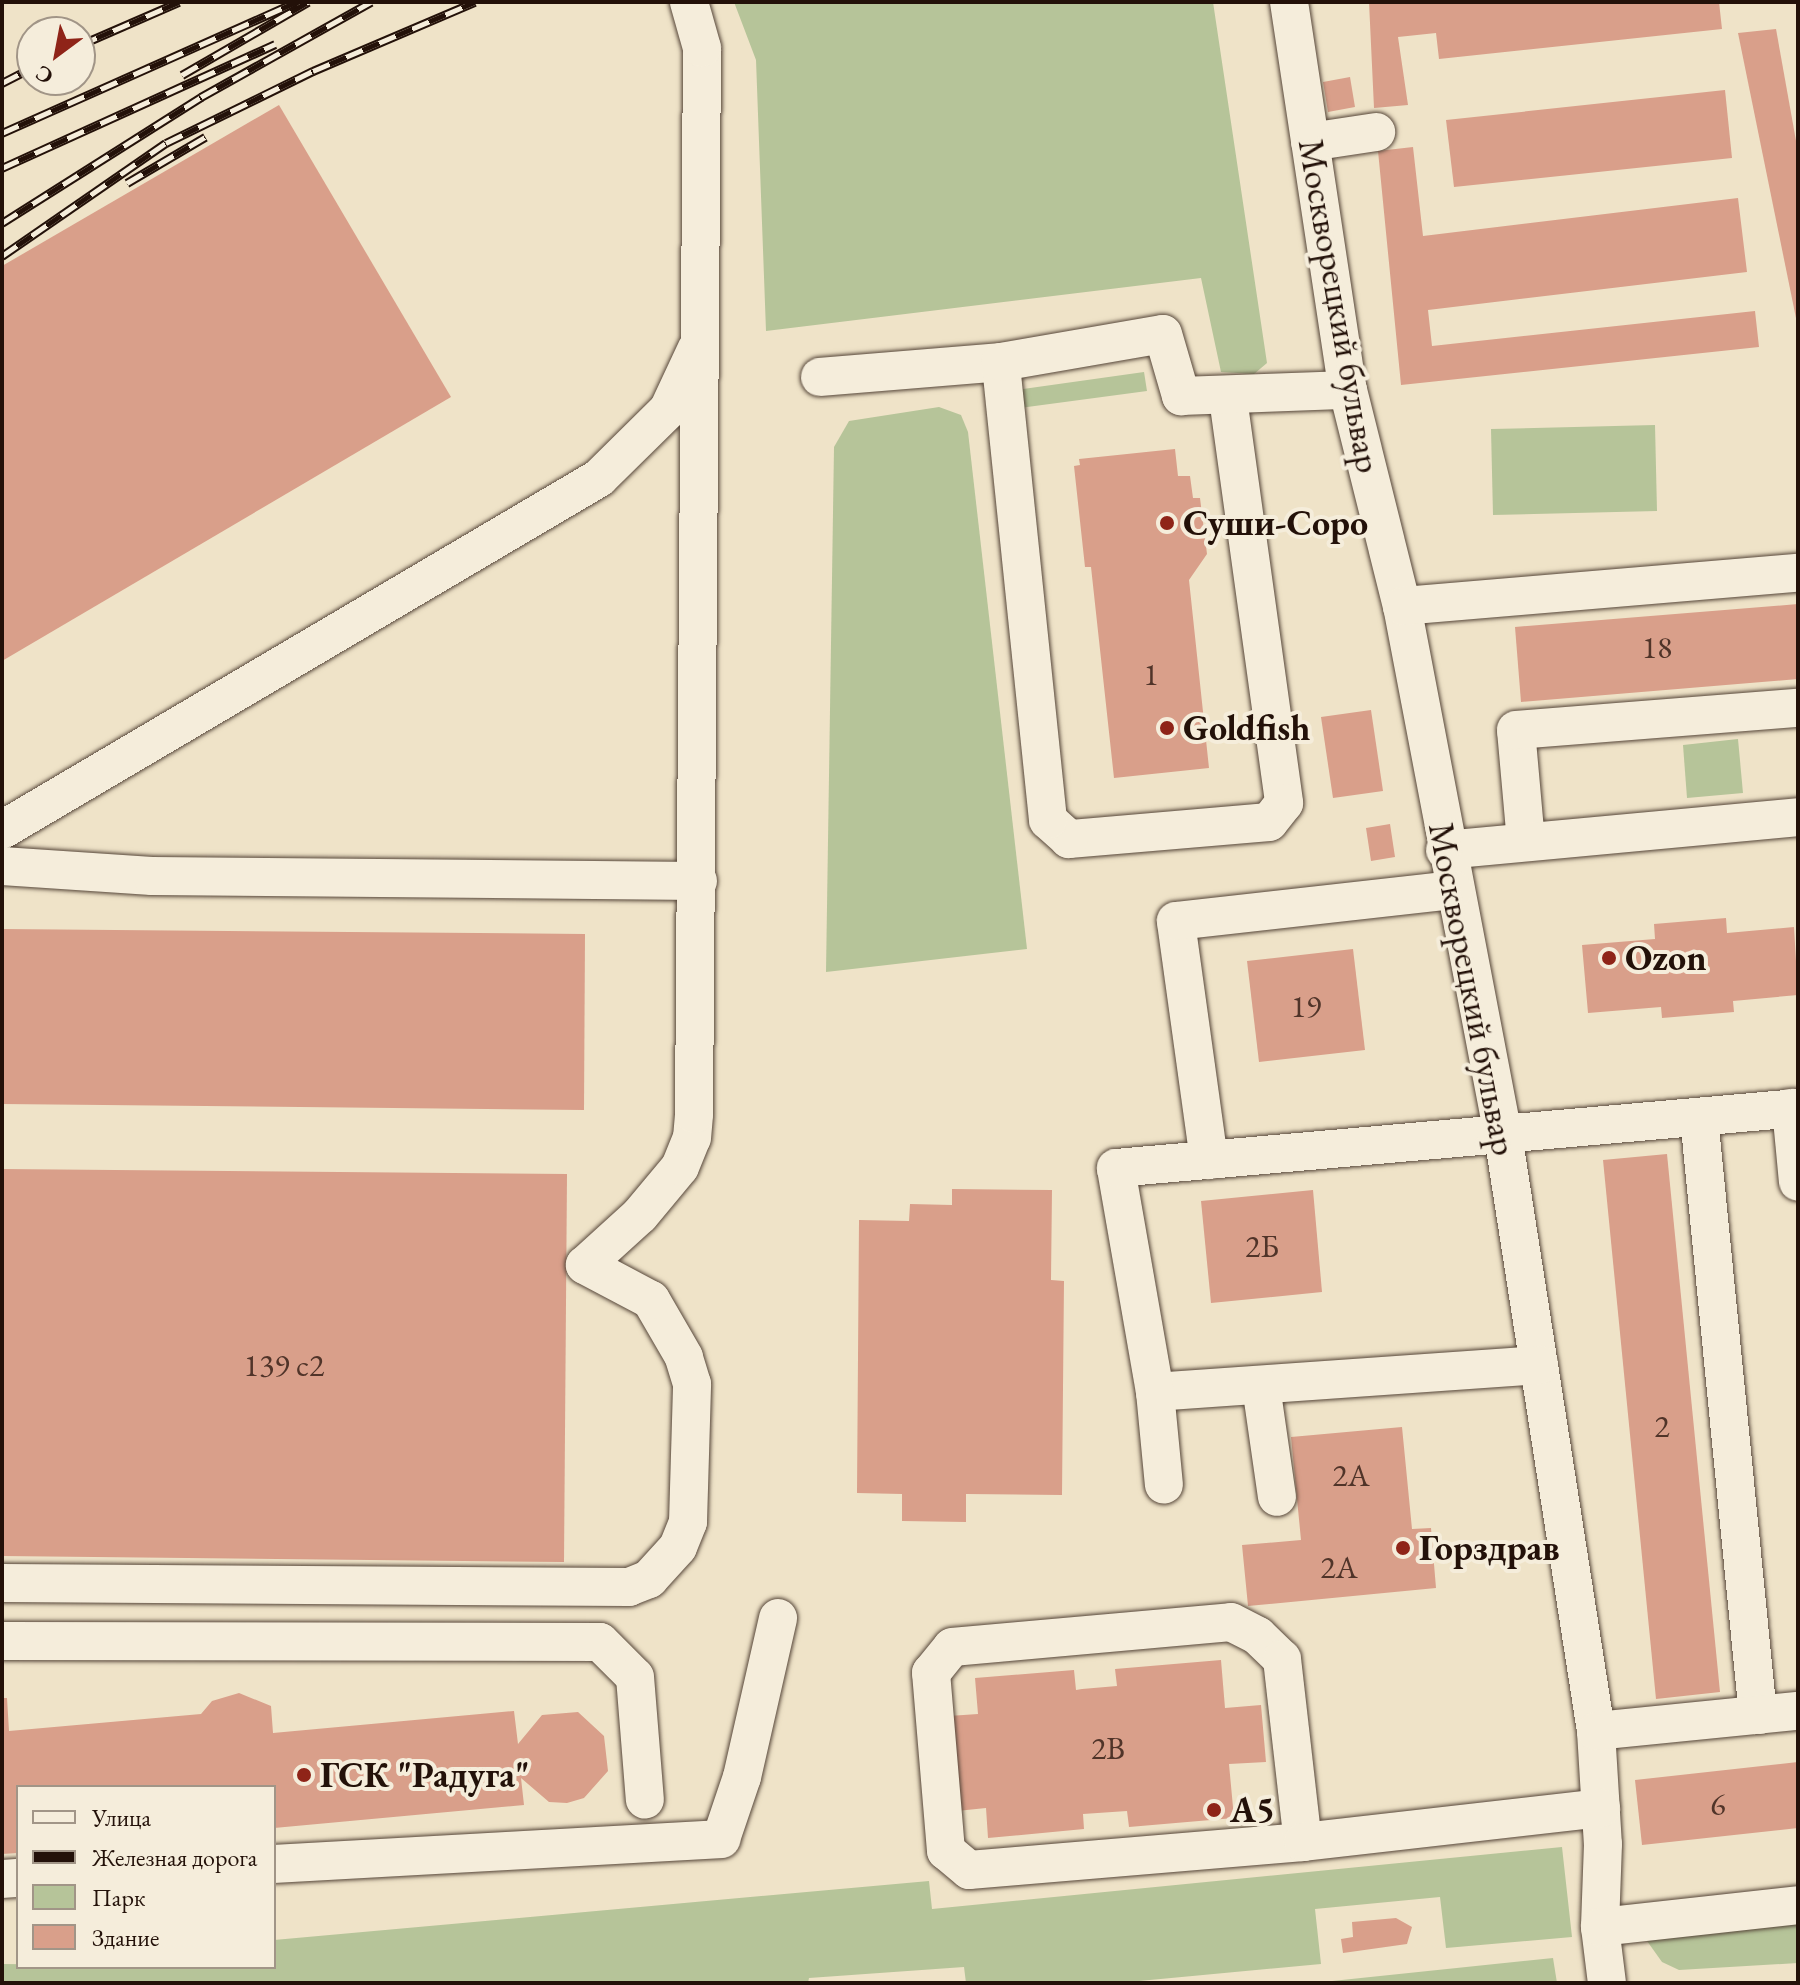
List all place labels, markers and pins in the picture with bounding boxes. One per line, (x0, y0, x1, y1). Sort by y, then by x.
place label: Суши-Соро (1183, 501, 1368, 545)
marker: Суши-Соро (1158, 514, 1176, 532)
place label: Goldfish (1183, 706, 1310, 750)
marker: Goldfish (1158, 719, 1176, 737)
place label: Ozon (1625, 936, 1707, 980)
marker: Ozon (1600, 949, 1618, 967)
place label: Горздрав (1419, 1526, 1560, 1570)
marker: Горздрав (1394, 1539, 1412, 1557)
place label: ГСК "Радуга" (320, 1753, 529, 1797)
marker: ГСК "Радуга" (295, 1766, 313, 1784)
place label: А5 (1230, 1788, 1275, 1832)
marker: А5 (1205, 1801, 1223, 1819)

